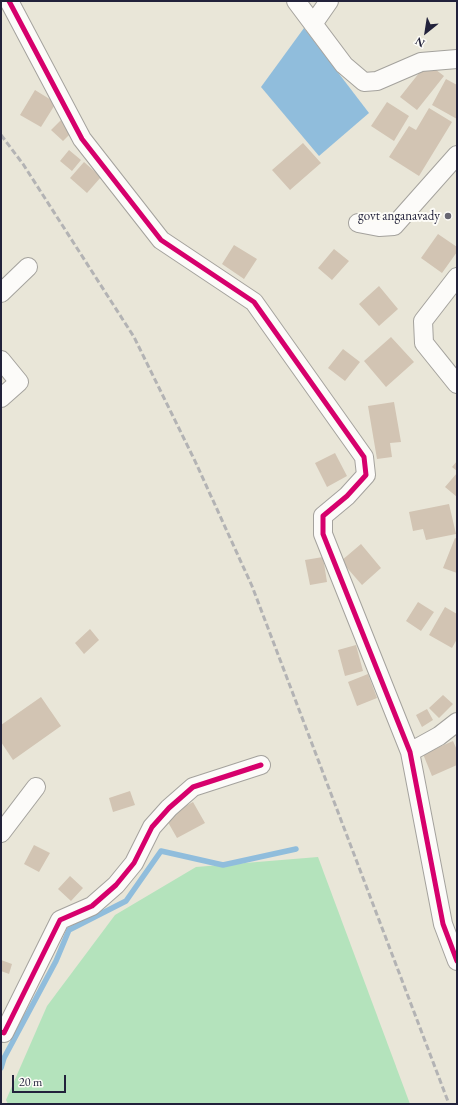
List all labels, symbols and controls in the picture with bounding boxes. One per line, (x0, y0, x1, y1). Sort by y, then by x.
north arrow (406, 12, 446, 52)
text: N (413, 34, 427, 51)
place label: govt anganavady (358, 208, 440, 224)
marker: govt anganavady (443, 211, 453, 221)
scale bar (14, 1067, 68, 1093)
text: 20 m (19, 1074, 42, 1090)

